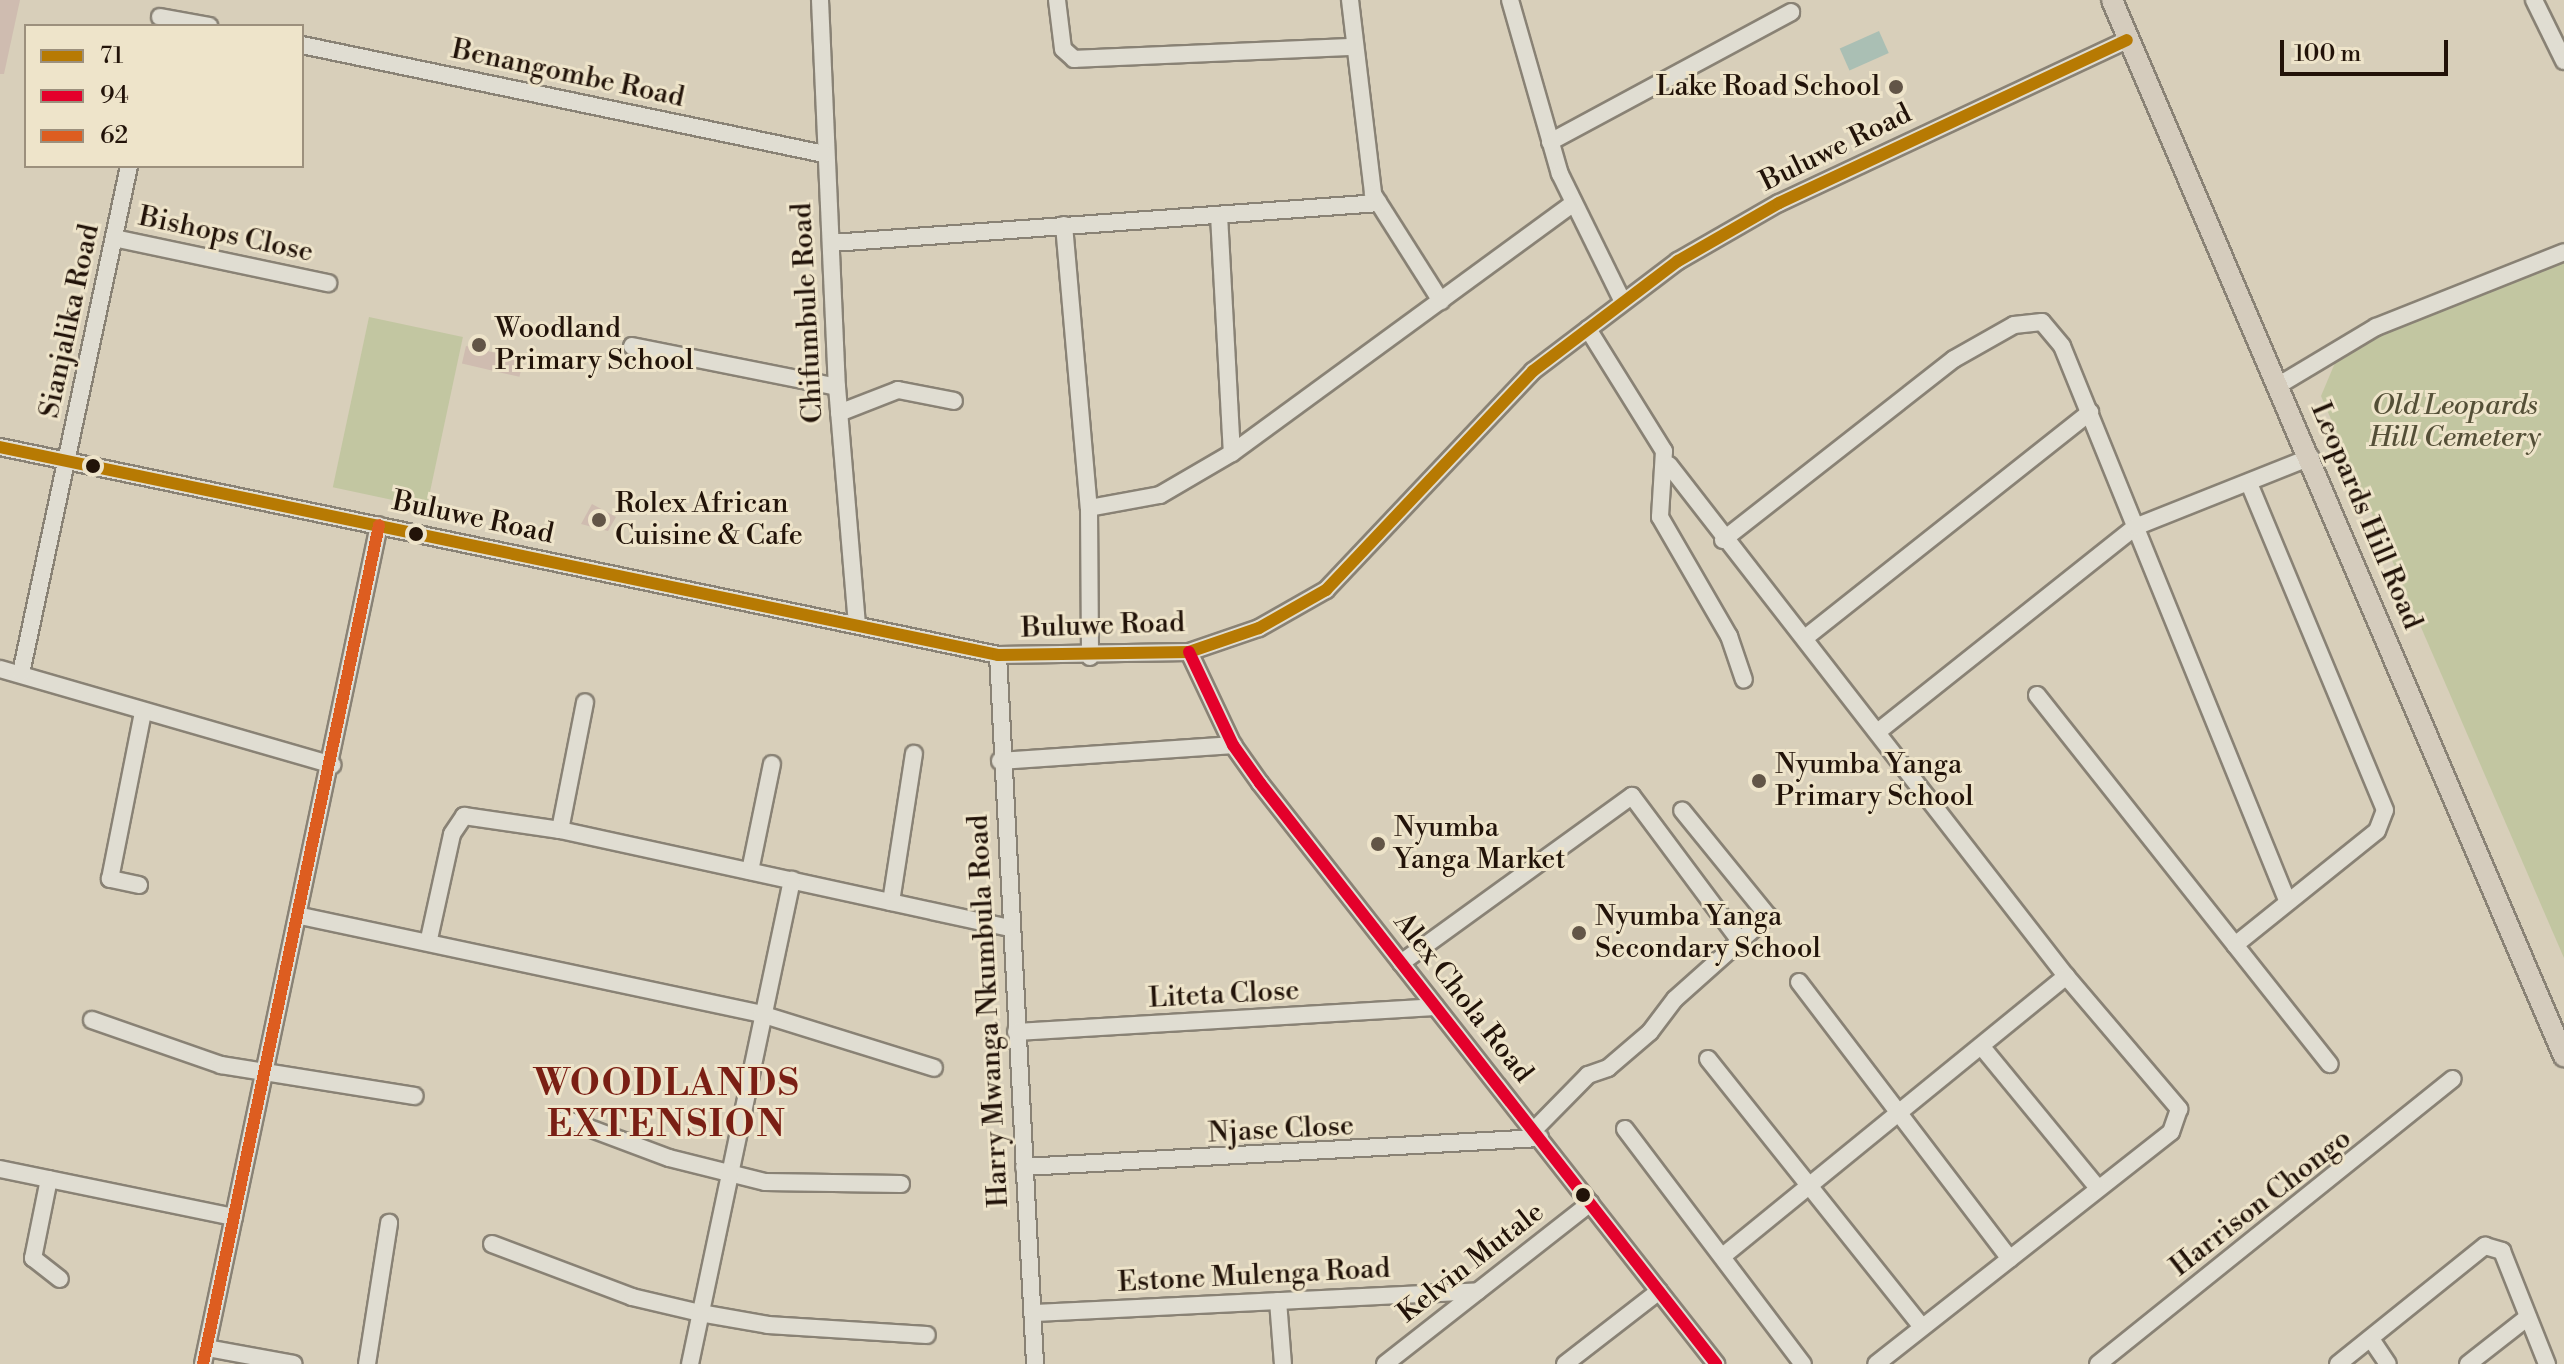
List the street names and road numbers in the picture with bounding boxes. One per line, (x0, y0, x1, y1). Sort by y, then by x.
street label: Benangombe Road (449, 33, 687, 115)
street label: Buluwe Road (1755, 97, 1917, 199)
street label: Bishops Close (136, 200, 316, 270)
street label: Chifumbule Road (785, 202, 831, 424)
street label: Sianjalika Road (33, 221, 107, 421)
street label: Leopards Hill Road (2303, 397, 2429, 635)
street label: Buluwe Road (389, 485, 557, 551)
street label: Buluwe Road (1021, 606, 1185, 646)
street label: Harry Mwanga Nkumbula Road (962, 814, 1016, 1208)
street label: Alex Chola Road (1386, 906, 1540, 1090)
street label: Liteta Close (1148, 974, 1300, 1016)
street label: Njase Close (1207, 1109, 1355, 1151)
street label: Harrison Chongo (2164, 1122, 2358, 1284)
street label: Kelvin Mutale (1391, 1196, 1551, 1330)
street label: Estone Mulenga Road (1117, 1252, 1391, 1300)

